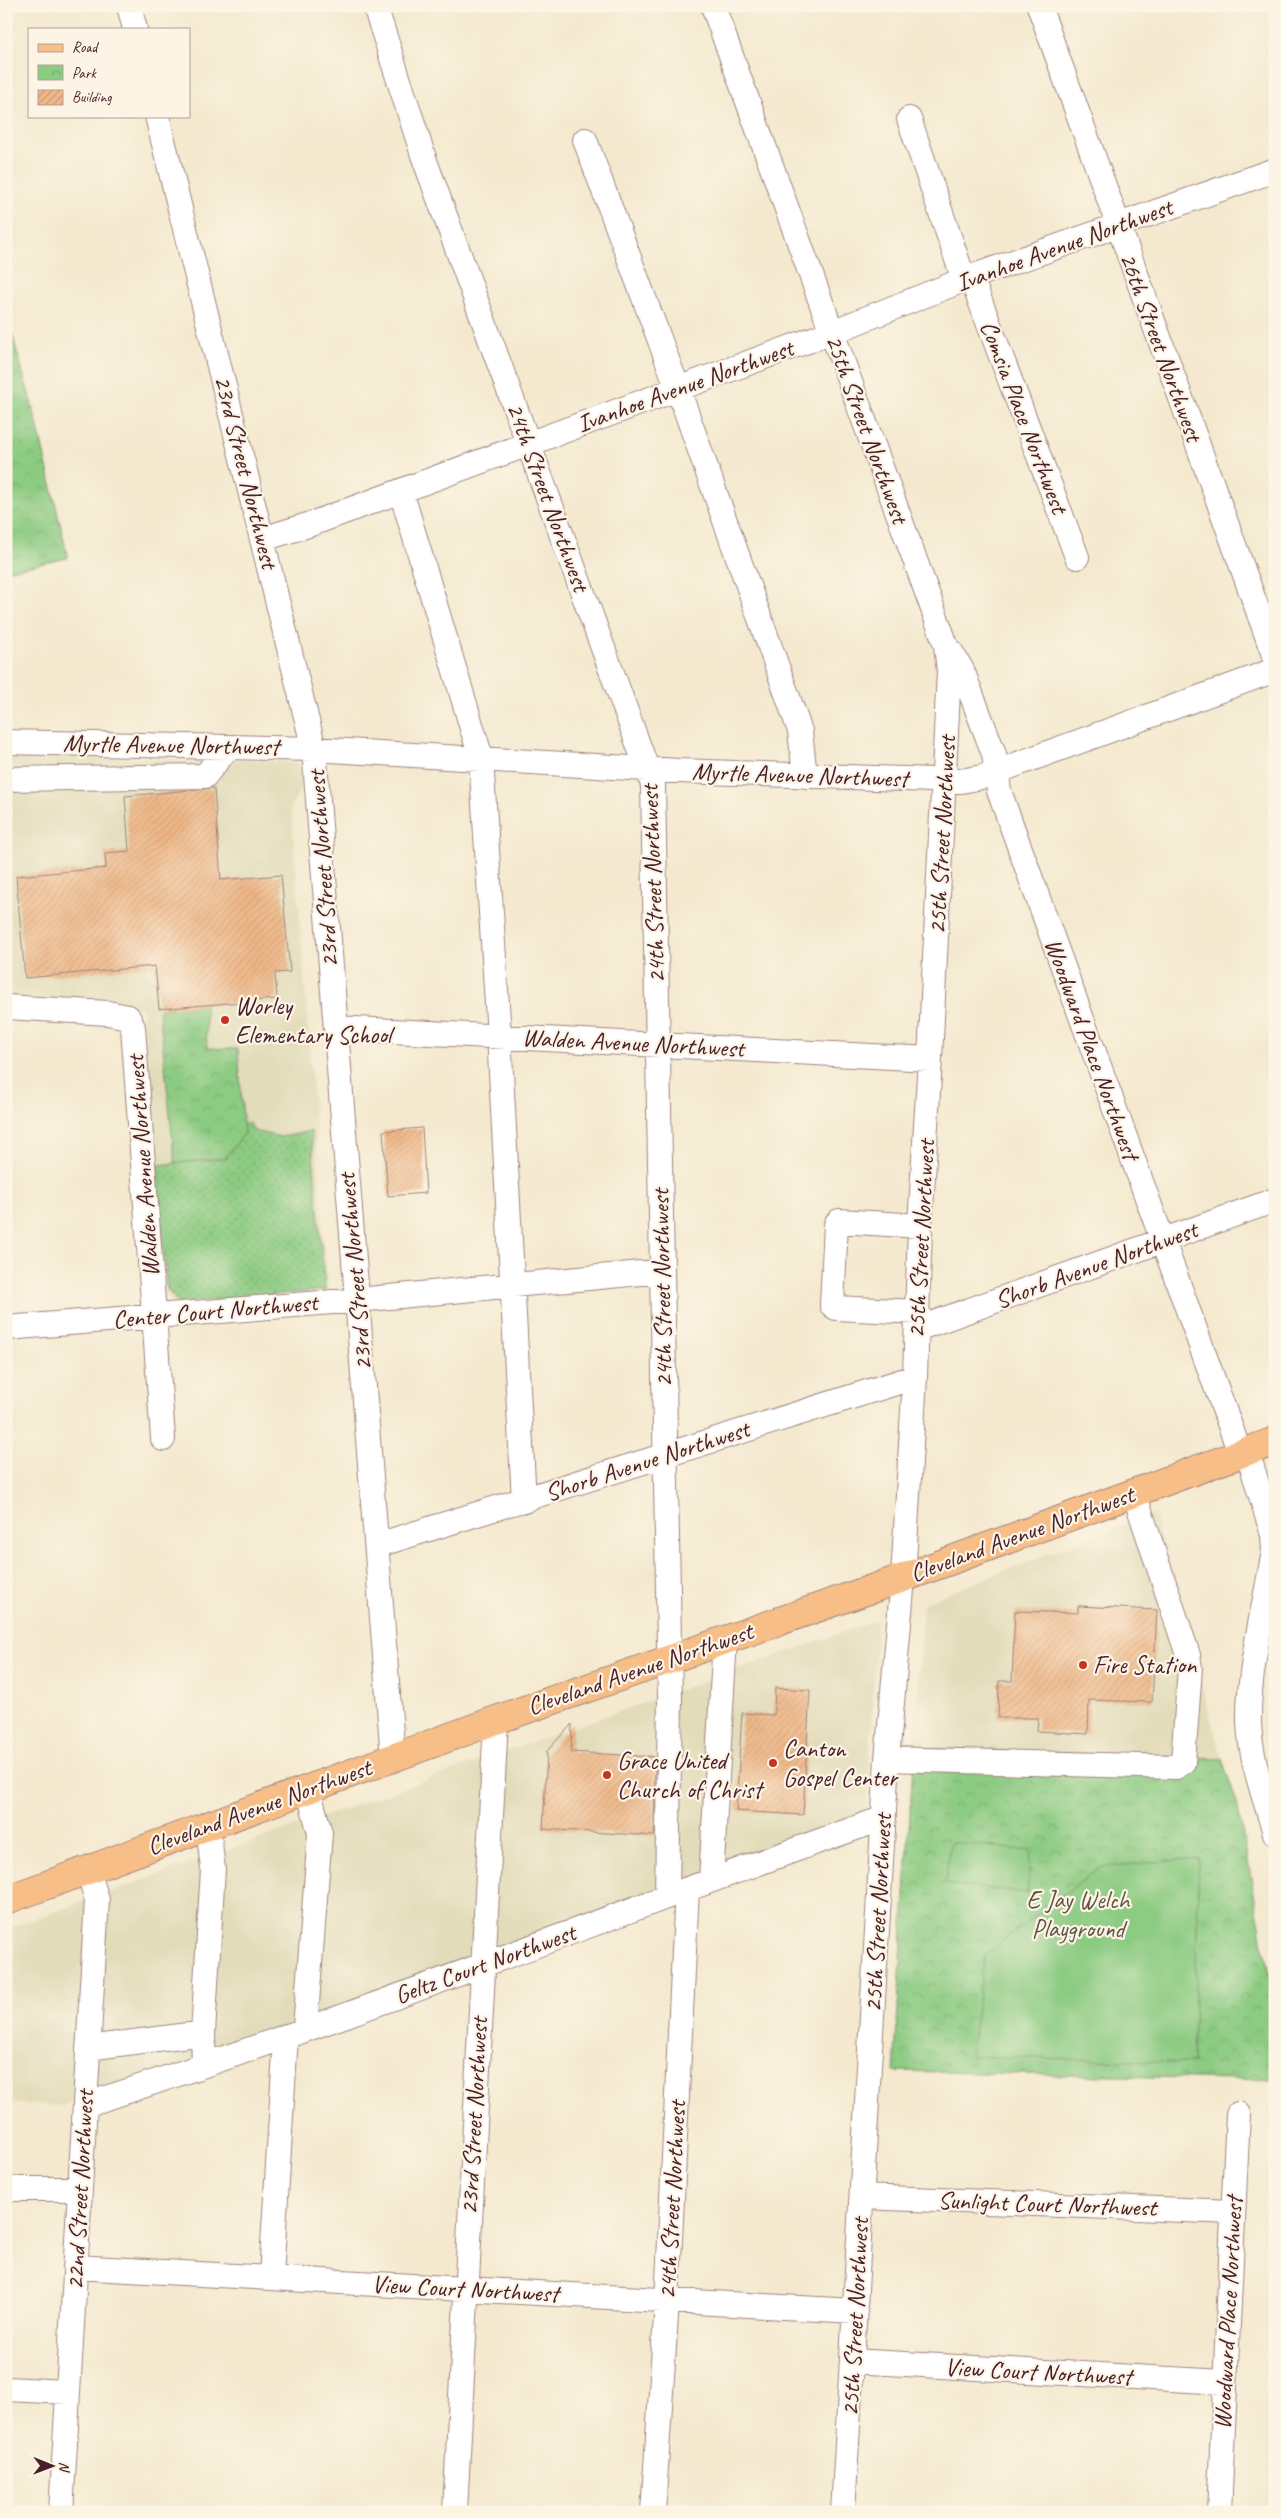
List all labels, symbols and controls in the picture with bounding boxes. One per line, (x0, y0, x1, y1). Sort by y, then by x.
legend (28, 28, 190, 118)
text: Road (72, 38, 99, 57)
text: Park (72, 64, 97, 83)
text: Building (72, 88, 112, 107)
street label: Ivanhoe Avenue Northwest (951, 190, 1179, 299)
street label: 26th Street Northwest (1112, 248, 1211, 448)
street label: Comsia Place Northwest (973, 316, 1076, 520)
street label: 25th Street Northwest (818, 330, 917, 530)
street label: Ivanhoe Avenue Northwest (572, 331, 800, 440)
street label: 23rd Street Northwest (207, 372, 286, 574)
street label: 24th Street Northwest (499, 398, 598, 598)
street label: Myrtle Avenue Northwest (63, 727, 283, 763)
street label: 25th Street Northwest (921, 732, 963, 935)
street label: Myrtle Avenue Northwest (692, 755, 912, 795)
street label: 23rd Street Northwest (300, 767, 346, 969)
street label: 24th Street Northwest (633, 782, 672, 984)
street label: Woodward Place Northwest (1037, 934, 1148, 1168)
place label: Worley Elementary School (235, 990, 396, 1051)
marker: Worley Elementary School (219, 1014, 231, 1026)
street label: Walden Avenue Northwest (521, 1021, 747, 1065)
street label: Walden Avenue Northwest (119, 1051, 167, 1278)
street label: 25th Street Northwest (900, 1136, 942, 1339)
street label: 23rd Street Northwest (330, 1169, 380, 1372)
street label: 24th Street Northwest (644, 1186, 680, 1387)
street label: Shorb Avenue Northwest (991, 1213, 1204, 1316)
street label: Center Court Northwest (111, 1286, 321, 1336)
street label: Shorb Avenue Northwest (541, 1412, 756, 1509)
street label: Cleveland Avenue Northwest (905, 1478, 1141, 1589)
street label: Cleveland Avenue Northwest (523, 1615, 760, 1723)
place label: Fire Station (1093, 1649, 1197, 1681)
marker: Fire Station (1077, 1659, 1089, 1671)
place label: Canton Gospel Center (783, 1733, 899, 1794)
place label: Grace United Church of Christ (617, 1745, 765, 1806)
street label: Cleveland Avenue Northwest (142, 1751, 378, 1862)
marker: Canton Gospel Center (767, 1757, 779, 1769)
marker: Grace United Church of Christ (601, 1769, 613, 1781)
street label: 25th Street Northwest (857, 1810, 899, 2013)
park label: E Jay Welch Playground (1027, 1884, 1131, 1945)
street label: Geltz Court Northwest (390, 1916, 582, 2012)
street label: 23rd Street Northwest (453, 2014, 495, 2216)
street label: 22nd Street Northwest (59, 2087, 101, 2291)
street label: 24th Street Northwest (651, 2097, 693, 2300)
street label: Sunlight Court Northwest (937, 2184, 1160, 2224)
street label: Woodward Place Northwest (1206, 2192, 1250, 2430)
street label: 25th Street Northwest (834, 2214, 876, 2417)
street label: View Court Northwest (371, 2268, 563, 2310)
street label: View Court Northwest (944, 2351, 1136, 2393)
north arrow (28, 2440, 78, 2490)
text: N (56, 2462, 73, 2473)

